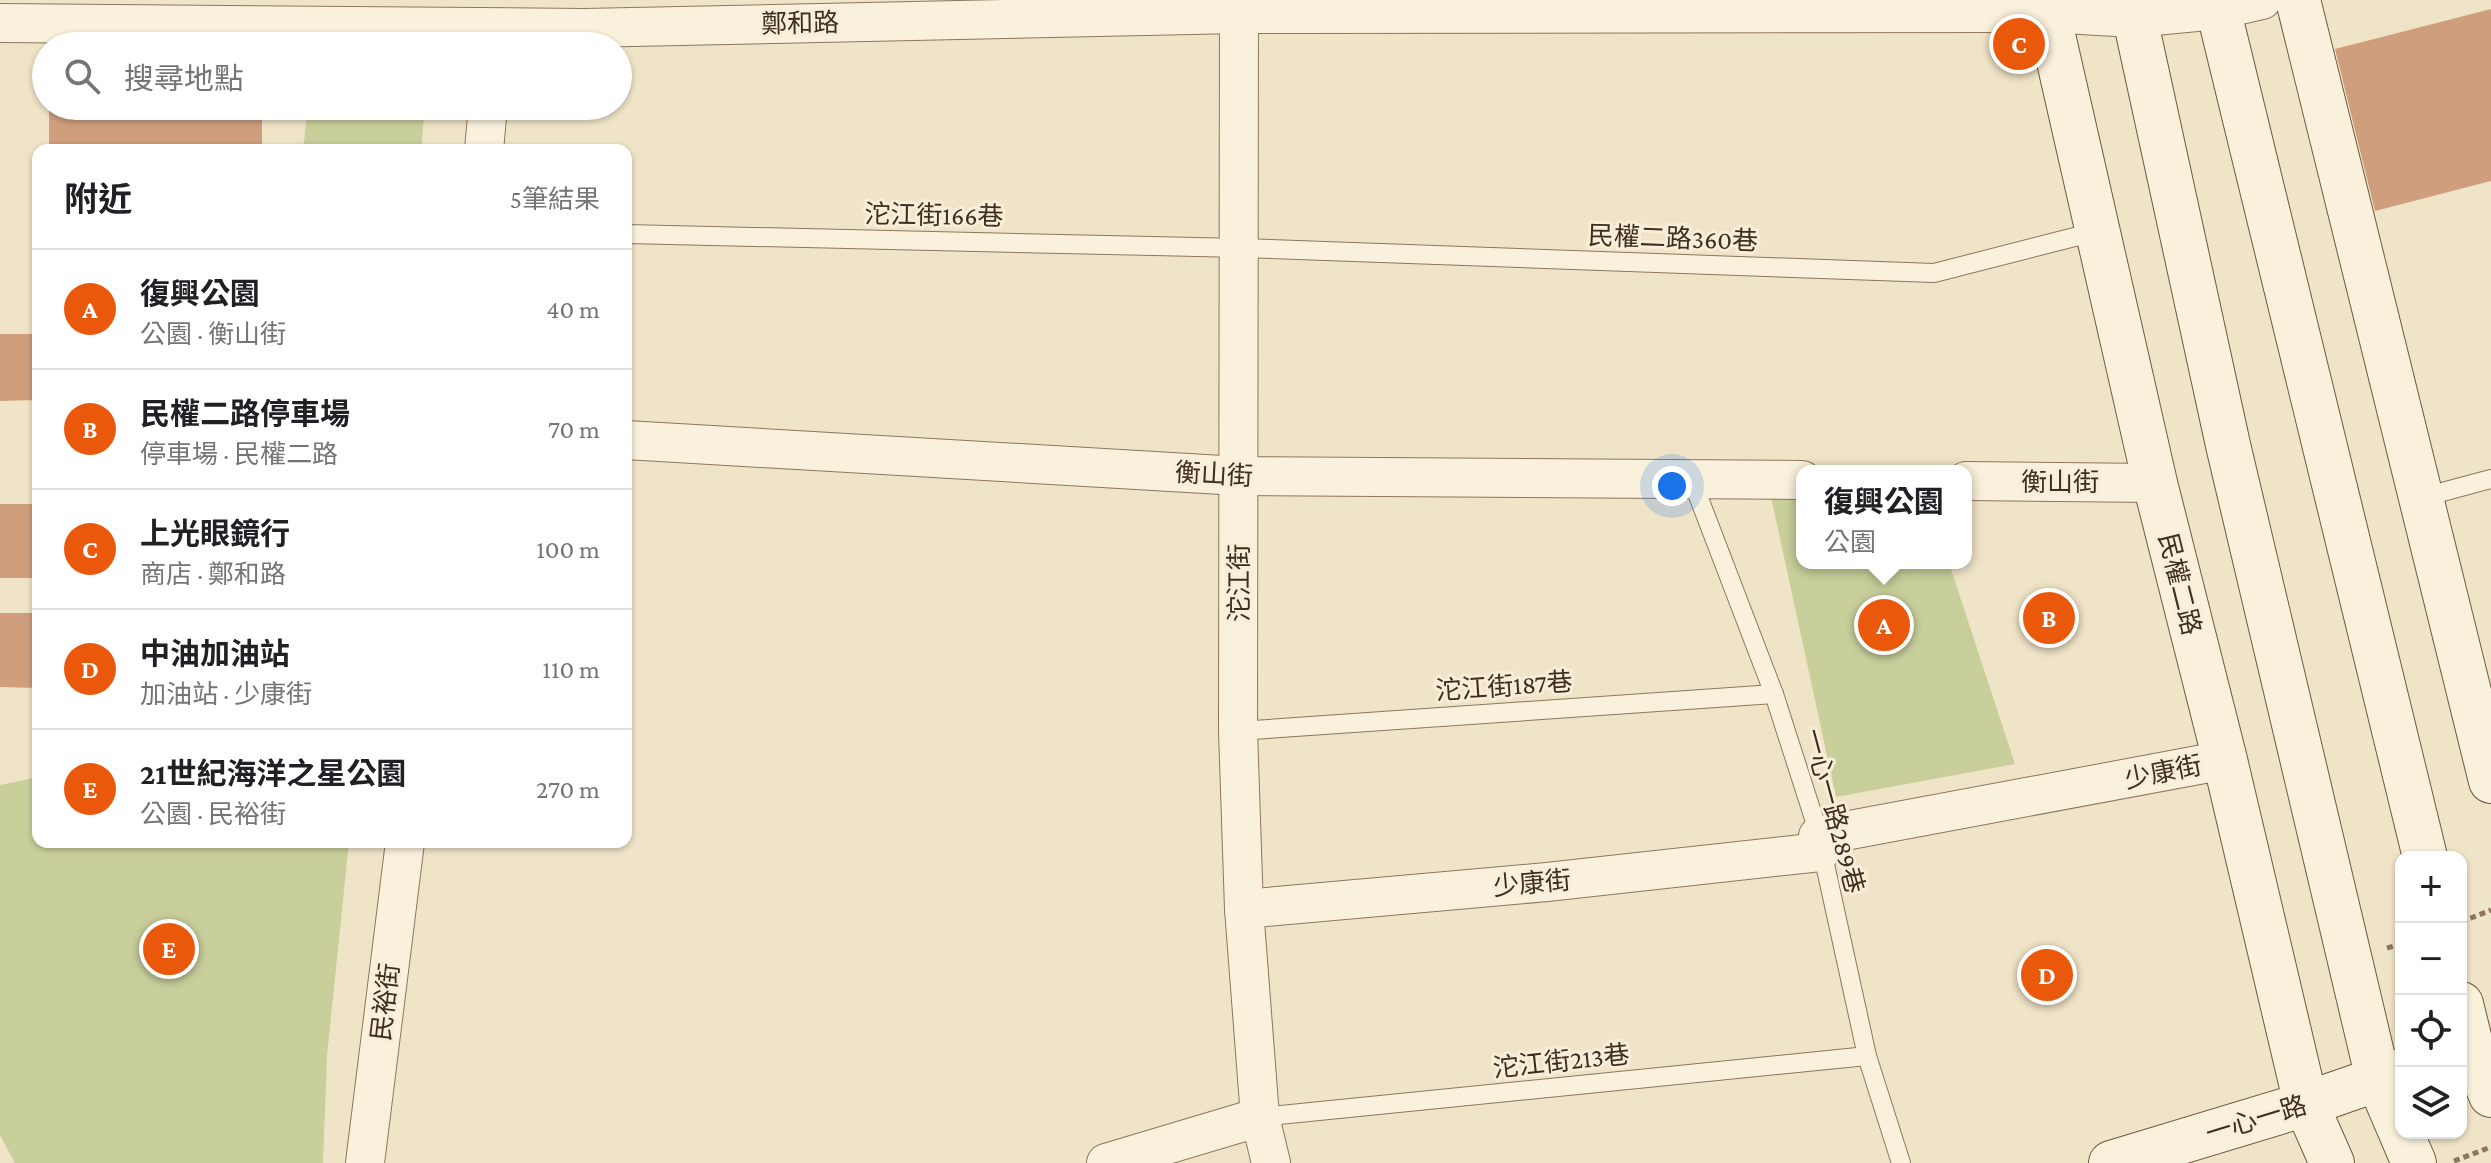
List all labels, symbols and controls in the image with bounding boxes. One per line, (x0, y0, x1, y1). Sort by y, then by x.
street label: 鄭和路 (761, 8, 839, 39)
pin: C (1993, 14, 2045, 74)
search box (32, 32, 632, 120)
icon: search (60, 54, 104, 98)
text: 搜尋地點 (124, 62, 244, 95)
text: 附近 (64, 181, 132, 218)
text: 5筆結果 (510, 185, 600, 214)
street label: 沱江街166巷 (864, 200, 1004, 231)
street label: 民權二路360巷 (1587, 221, 1759, 256)
text: 復興公園 (140, 277, 260, 310)
text: A (82, 295, 98, 324)
text: 40 m (546, 295, 600, 324)
text: 公園 · 衡山街 (140, 320, 286, 349)
text: 民權二路停車場 (140, 397, 350, 430)
text: B (82, 415, 98, 444)
text: 70 m (548, 415, 600, 444)
text: 停車場 · 民權二路 (140, 440, 338, 469)
street label: 衡山街 (1174, 458, 1254, 491)
popup (1796, 465, 1972, 569)
your location (1652, 466, 1692, 506)
street label: 衡山街 (2021, 468, 2099, 497)
text: 復興公園 (1824, 485, 1944, 518)
text: 上光眼鏡行 (140, 517, 290, 550)
text: 公園 (1824, 528, 1876, 557)
street label: 民權二路 (2153, 530, 2206, 638)
text: C (82, 535, 98, 564)
text: 100 m (536, 535, 600, 564)
street label: 沱江街 (1225, 544, 1254, 622)
text: 商店 · 鄭和路 (140, 560, 286, 589)
pin: B (2023, 588, 2075, 648)
pin: A (1858, 595, 1910, 655)
text: 中油加油站 (140, 637, 290, 670)
text: D (81, 655, 99, 684)
text: 110 m (542, 655, 600, 684)
street label: 沱江街187巷 (1434, 667, 1574, 706)
text: 加油站 · 少康街 (140, 680, 312, 709)
street label: 一心一路289巷 (1798, 726, 1869, 897)
street label: 少康街 (2122, 751, 2204, 794)
text: 21世紀海洋之星公園 (140, 757, 407, 790)
text: E (83, 775, 97, 804)
text: 270 m (536, 775, 600, 804)
text: 公園 · 民裕街 (140, 800, 286, 829)
map controls (2395, 851, 2467, 1139)
button: + (2395, 851, 2467, 923)
street label: 少康街 (1492, 866, 1572, 901)
pin: E (143, 919, 195, 979)
button: − (2395, 923, 2467, 995)
pin: D (2021, 945, 2073, 1005)
street label: 民裕街 (366, 962, 405, 1043)
button: locate (2395, 995, 2467, 1067)
street label: 沱江街213巷 (1491, 1040, 1631, 1083)
button: layers (2395, 1067, 2467, 1139)
street label: 一心一路 (2202, 1090, 2310, 1149)

